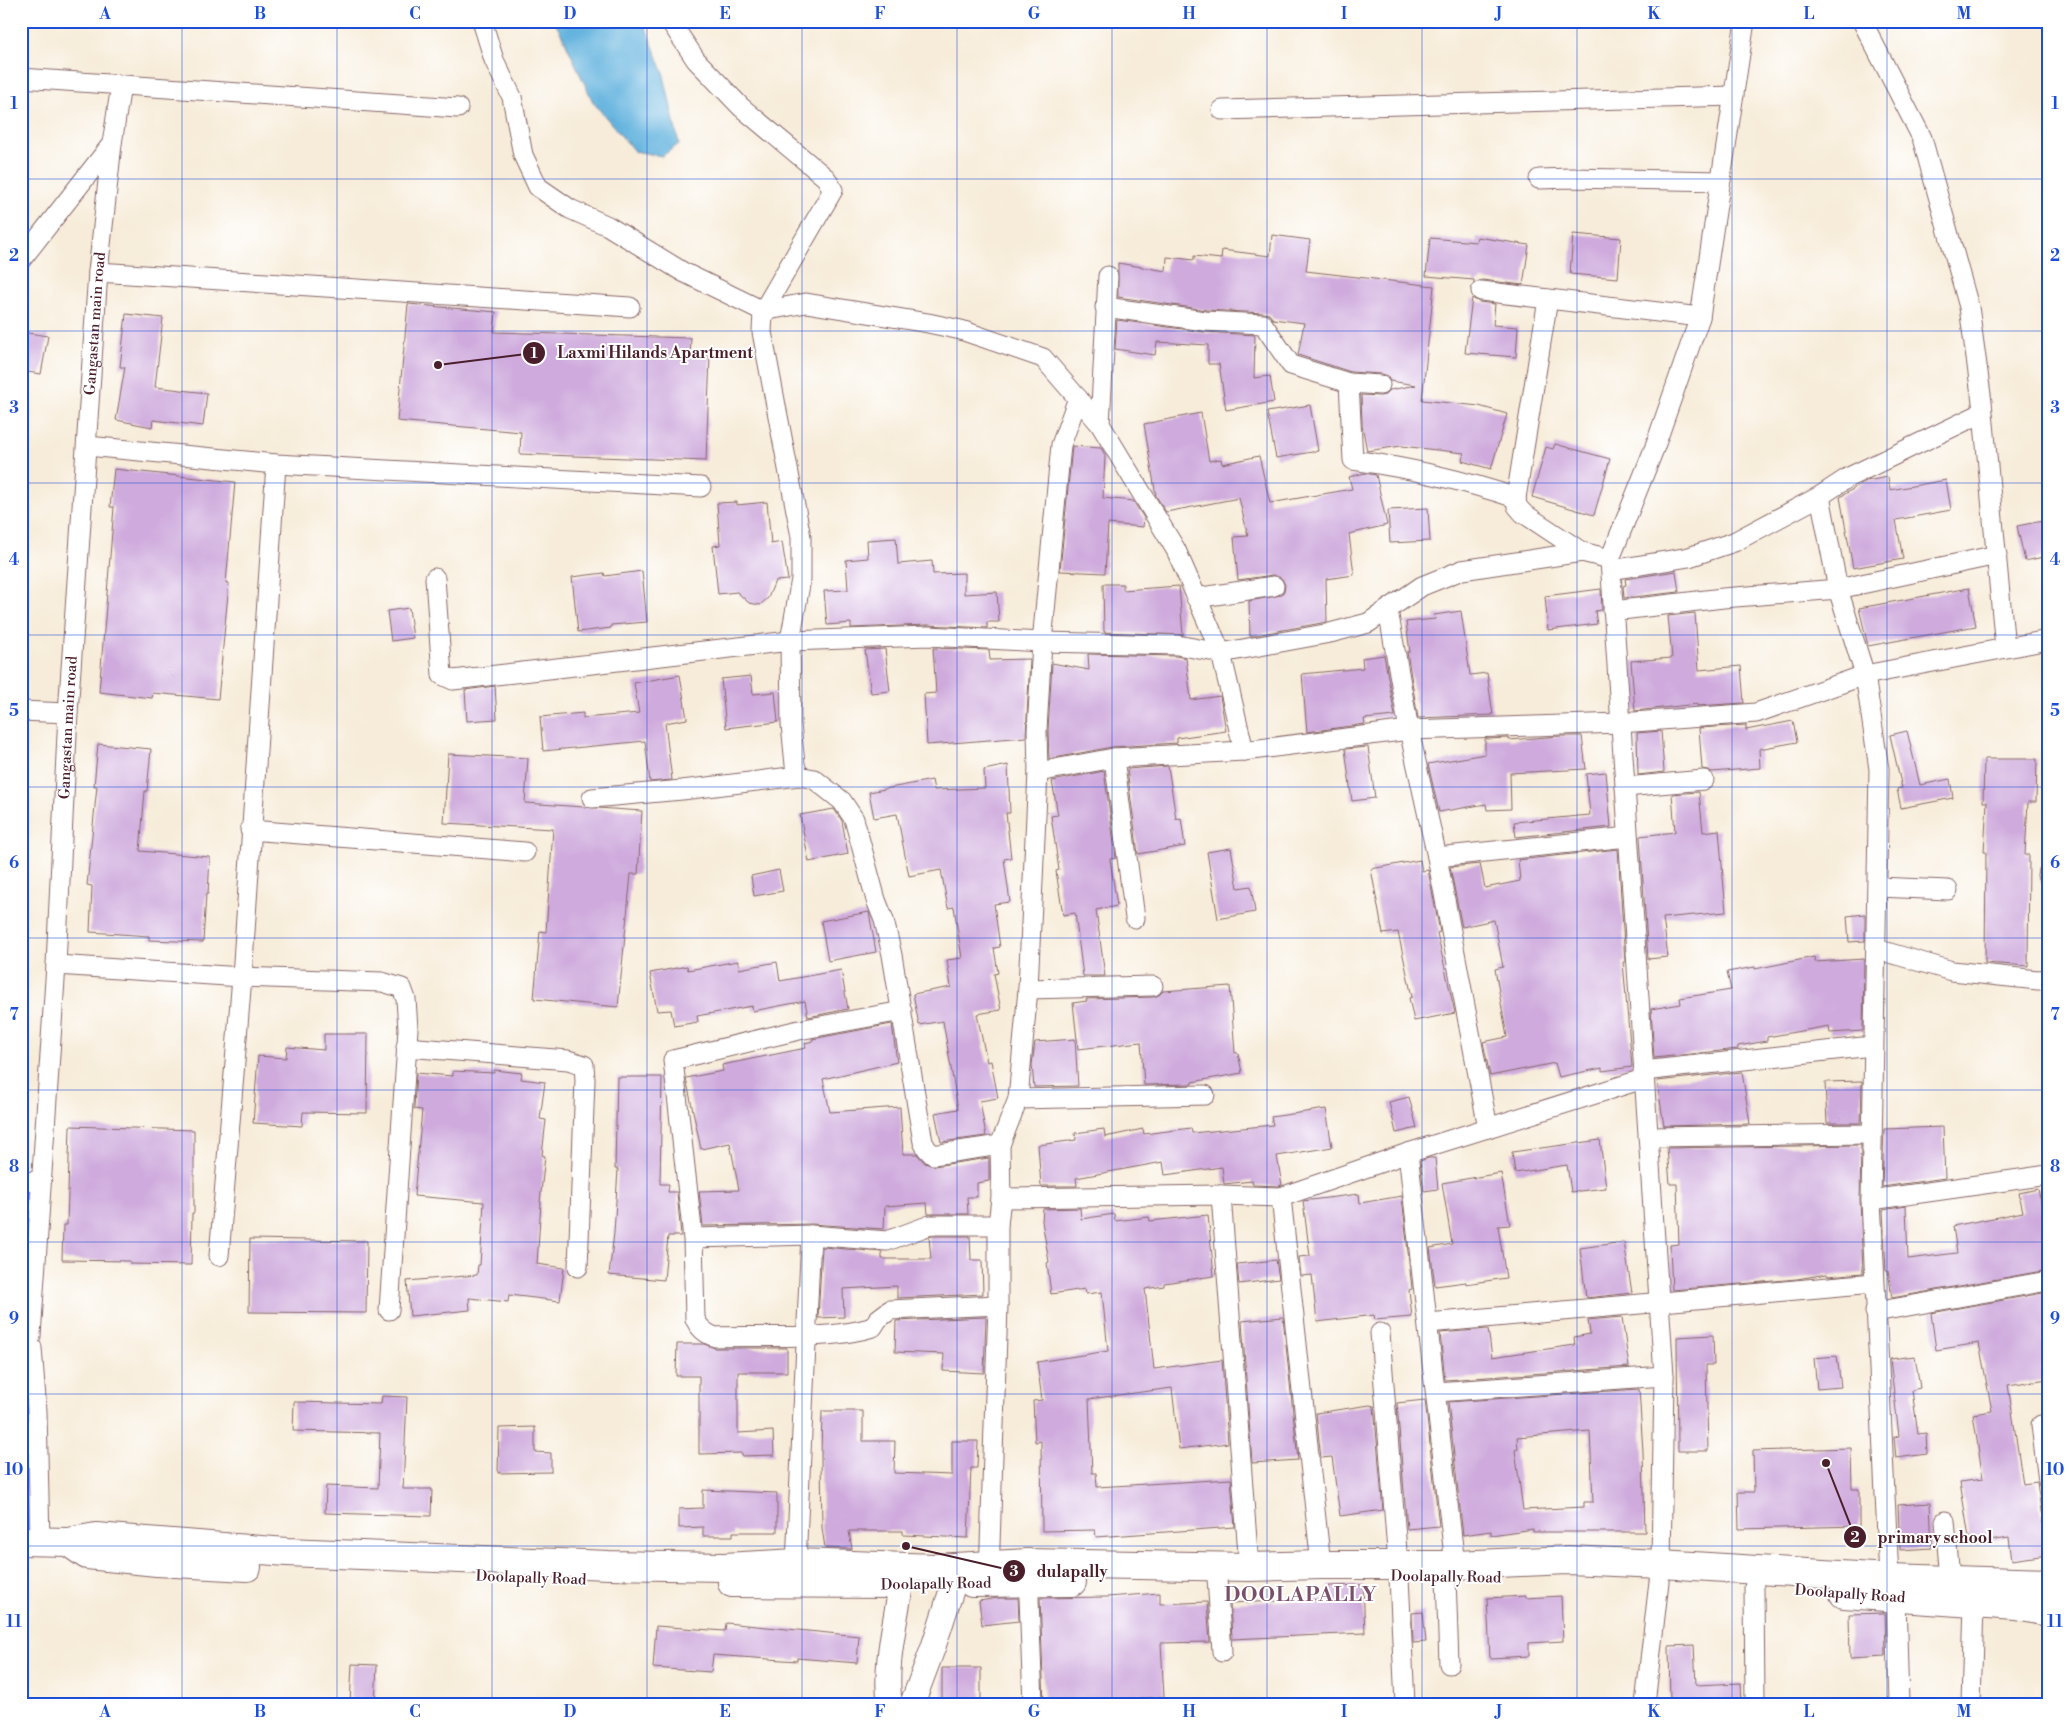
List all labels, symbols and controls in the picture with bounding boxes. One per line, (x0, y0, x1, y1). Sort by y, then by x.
text: A (98, 4, 111, 24)
text: B (254, 4, 266, 24)
text: C (409, 4, 421, 24)
text: D (564, 4, 577, 24)
text: E (719, 4, 731, 24)
text: F (874, 4, 886, 24)
text: G (1028, 4, 1041, 24)
text: H (1182, 4, 1196, 24)
text: I (1341, 4, 1347, 24)
text: J (1494, 4, 1502, 24)
text: K (1648, 4, 1662, 24)
text: L (1804, 4, 1815, 24)
text: M (1957, 4, 1972, 24)
text: 1 (10, 94, 18, 114)
text: 1 (2051, 94, 2059, 114)
text: 2 (9, 246, 19, 266)
text: 2 (2050, 246, 2060, 266)
street label: Gangastan main road (80, 250, 110, 396)
callout: Laxmi Hilands Apartment (522, 337, 763, 368)
text: Laxmi Hilands Apartment (557, 343, 753, 363)
text: 1 (530, 344, 538, 363)
text: 3 (9, 398, 19, 418)
text: 3 (2050, 398, 2060, 418)
text: 4 (9, 550, 20, 570)
text: 4 (2050, 550, 2061, 570)
street label: Gangastan main road (54, 655, 81, 800)
text: 5 (9, 701, 19, 721)
text: 5 (2050, 701, 2060, 721)
text: 6 (9, 853, 19, 873)
text: 6 (2050, 853, 2060, 873)
text: 7 (9, 1005, 19, 1025)
text: 7 (2050, 1005, 2060, 1025)
text: 8 (9, 1157, 19, 1177)
text: 8 (2050, 1157, 2060, 1177)
text: 9 (9, 1309, 19, 1329)
text: 9 (2050, 1309, 2060, 1329)
text: 10 (5, 1460, 23, 1480)
text: 10 (2046, 1460, 2064, 1480)
callout: primary school (1843, 1522, 2003, 1553)
text: 2 (1850, 1528, 1860, 1547)
text: primary school (1877, 1528, 1993, 1548)
callout: dulapally (1001, 1555, 1117, 1586)
text: 3 (1009, 1562, 1019, 1581)
text: dulapally (1036, 1562, 1109, 1582)
street label: Doolapally Road (475, 1567, 587, 1589)
street label: Doolapally Road (1390, 1567, 1502, 1587)
street label: Doolapally Road (880, 1574, 992, 1594)
street label: Doolapally Road (1794, 1581, 1906, 1607)
district label: DOOLAPALLY (1224, 1583, 1378, 1608)
text: 11 (6, 1612, 22, 1632)
text: 11 (2047, 1612, 2063, 1632)
text: A (98, 1702, 111, 1722)
text: B (254, 1702, 266, 1722)
text: C (409, 1702, 421, 1722)
text: D (564, 1702, 577, 1722)
text: E (719, 1702, 731, 1722)
text: F (874, 1702, 886, 1722)
text: G (1028, 1702, 1041, 1722)
text: H (1182, 1702, 1196, 1722)
text: I (1341, 1702, 1347, 1722)
text: J (1494, 1702, 1502, 1722)
text: K (1648, 1702, 1662, 1722)
text: L (1804, 1702, 1815, 1722)
text: M (1957, 1702, 1972, 1722)

